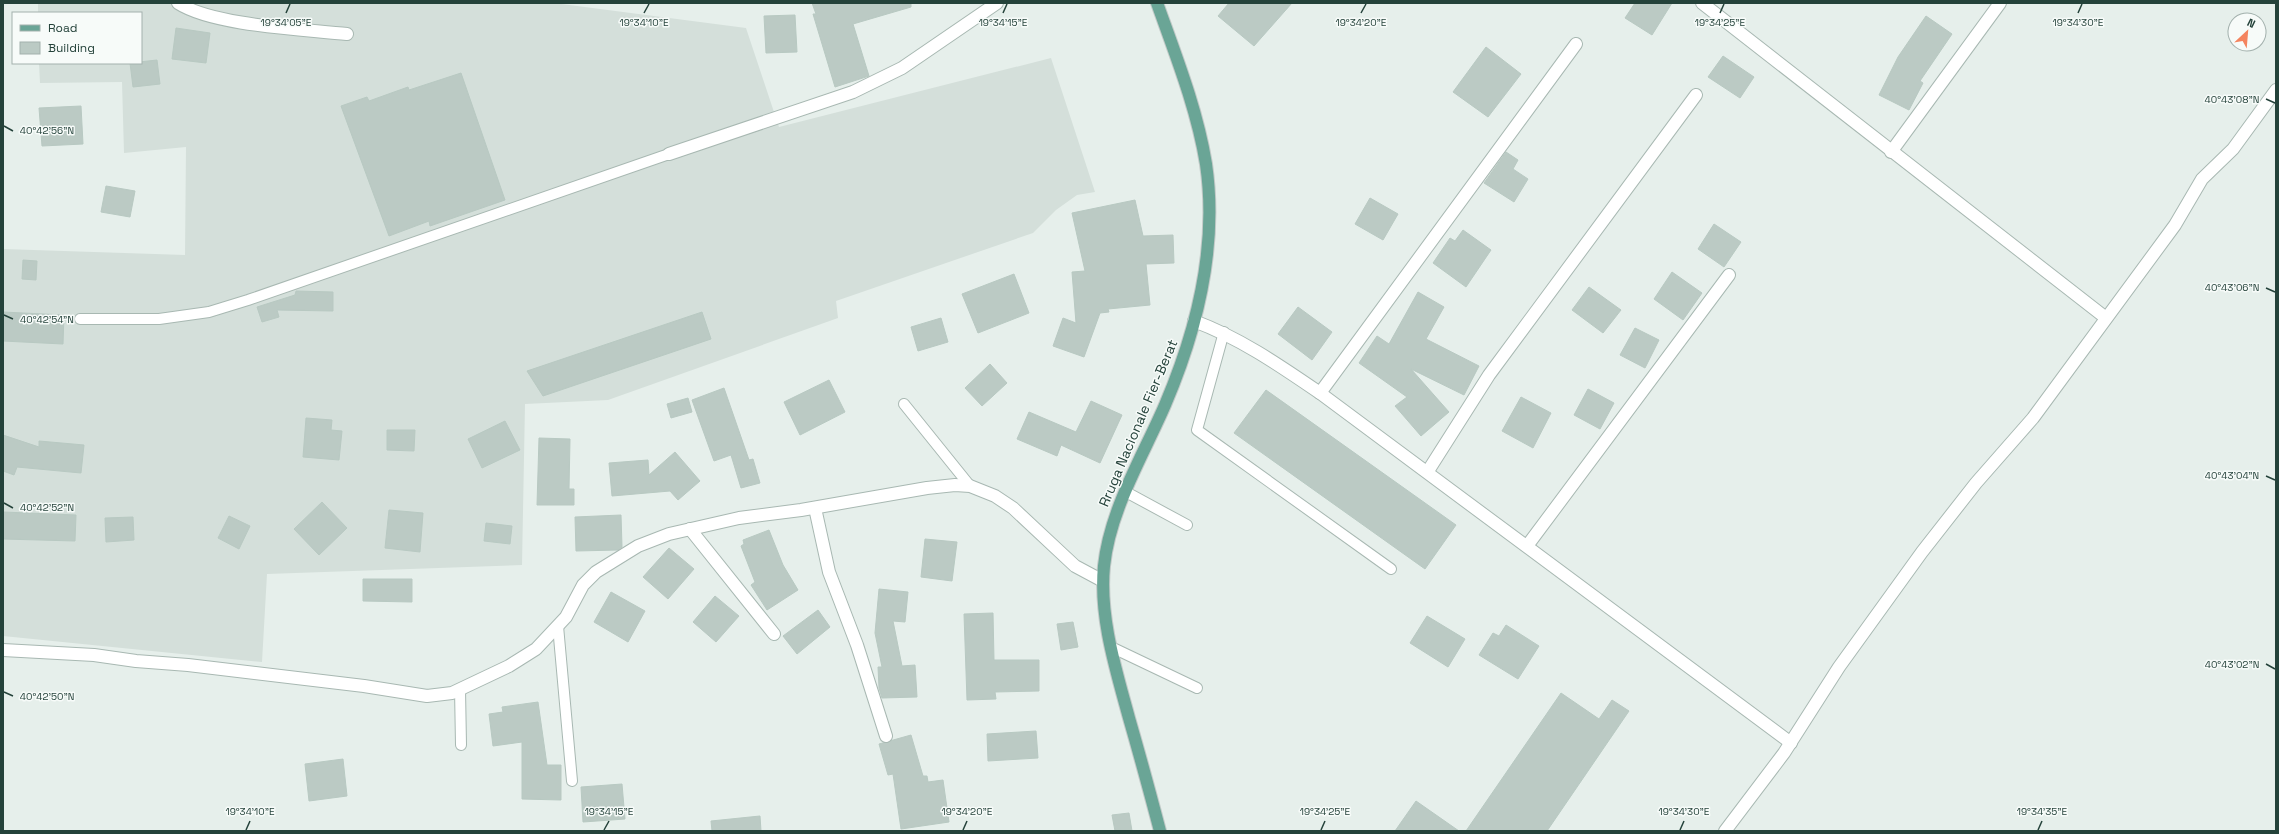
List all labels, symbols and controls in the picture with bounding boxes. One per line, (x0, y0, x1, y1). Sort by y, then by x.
legend (12, 12, 142, 64)
north arrow (2227, 12, 2267, 52)
text: N (2245, 15, 2258, 31)
text: 19°34'05"E (261, 16, 312, 29)
text: 19°34'10"E (619, 16, 669, 29)
text: 19°34'15"E (979, 16, 1028, 29)
text: 19°34'20"E (1336, 16, 1387, 29)
text: 19°34'25"E (1695, 16, 1746, 29)
text: 19°34'30"E (2053, 16, 2104, 29)
text: Road (48, 20, 77, 36)
text: Building (48, 40, 95, 56)
text: 40°43'08"N (2205, 93, 2259, 106)
text: 40°42'56"N (20, 124, 74, 137)
text: 40°43'06"N (2205, 281, 2259, 294)
text: 40°42'54"N (20, 313, 74, 326)
street label: Rruga Nacionale Fier-Berat (1095, 337, 1181, 509)
text: 40°43'04"N (2205, 469, 2259, 482)
text: 40°42'52"N (20, 501, 74, 514)
text: 40°43'02"N (2205, 658, 2259, 671)
text: 40°42'50"N (20, 690, 74, 703)
text: 19°34'10"E (225, 805, 275, 818)
text: 19°34'15"E (585, 805, 634, 818)
text: 19°34'20"E (942, 805, 993, 818)
text: 19°34'25"E (1300, 805, 1351, 818)
text: 19°34'30"E (1659, 805, 1710, 818)
text: 19°34'35"E (2017, 805, 2068, 818)

